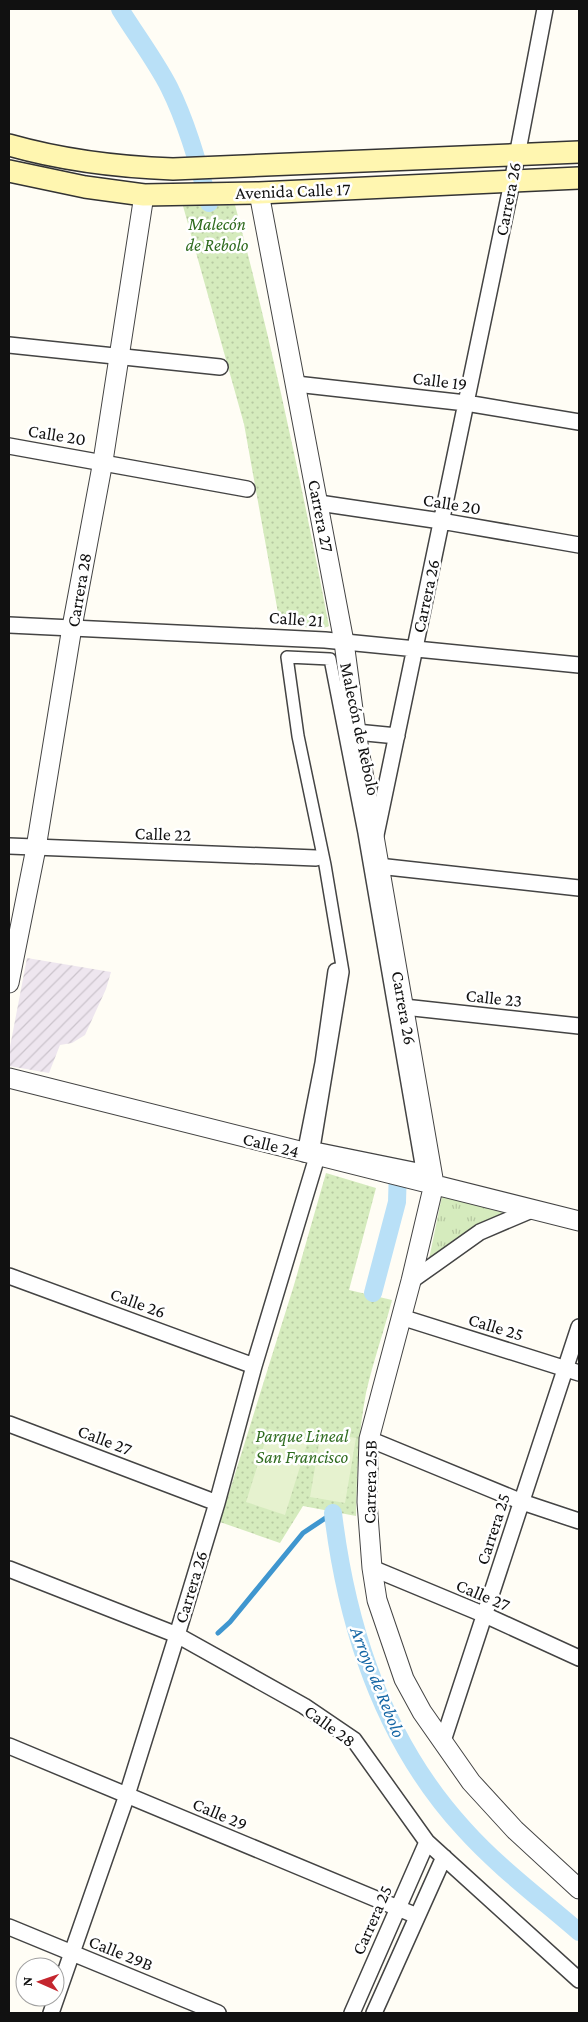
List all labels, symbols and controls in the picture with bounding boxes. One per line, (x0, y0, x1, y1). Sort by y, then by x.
street label: Carrera 26 (491, 160, 525, 238)
street label: Avenida Calle 17 (235, 179, 351, 203)
park label: Malecón de Rebolo (186, 214, 249, 255)
street label: Calle 19 (412, 368, 468, 394)
street label: Calle 20 (27, 421, 87, 449)
street label: Carrera 27 (304, 478, 338, 554)
street label: Calle 20 (422, 490, 482, 518)
street label: Carrera 28 (63, 551, 95, 629)
street label: Carrera 26 (408, 557, 444, 635)
street label: Calle 21 (268, 607, 324, 631)
street label: Malecón de Rebolo (336, 661, 384, 797)
street label: Calle 22 (134, 823, 192, 845)
street label: Carrera 26 (388, 970, 420, 1046)
street label: Calle 23 (465, 985, 523, 1011)
street label: Calle 24 (241, 1128, 301, 1162)
street label: Calle 26 (108, 1284, 168, 1322)
street label: Calle 25 (466, 1309, 526, 1345)
street label: Calle 27 (75, 1421, 135, 1459)
park label: Parque Lineal San Francisco (256, 1426, 349, 1467)
street label: Carrera 25B (359, 1440, 381, 1524)
street label: Carrera 25 (472, 1491, 514, 1567)
street label: Carrera 26 (171, 1548, 211, 1626)
street label: Calle 27 (453, 1575, 513, 1615)
water label: Arroyo de Rebolo (346, 1623, 410, 1741)
street label: Calle 28 (301, 1701, 359, 1751)
street label: Calle 29 (190, 1794, 250, 1834)
street label: Carrera 25 (348, 1882, 396, 1958)
street label: Calle 29B (86, 1931, 156, 1975)
north arrow (15, 1957, 65, 2007)
text: N (19, 1976, 35, 1987)

